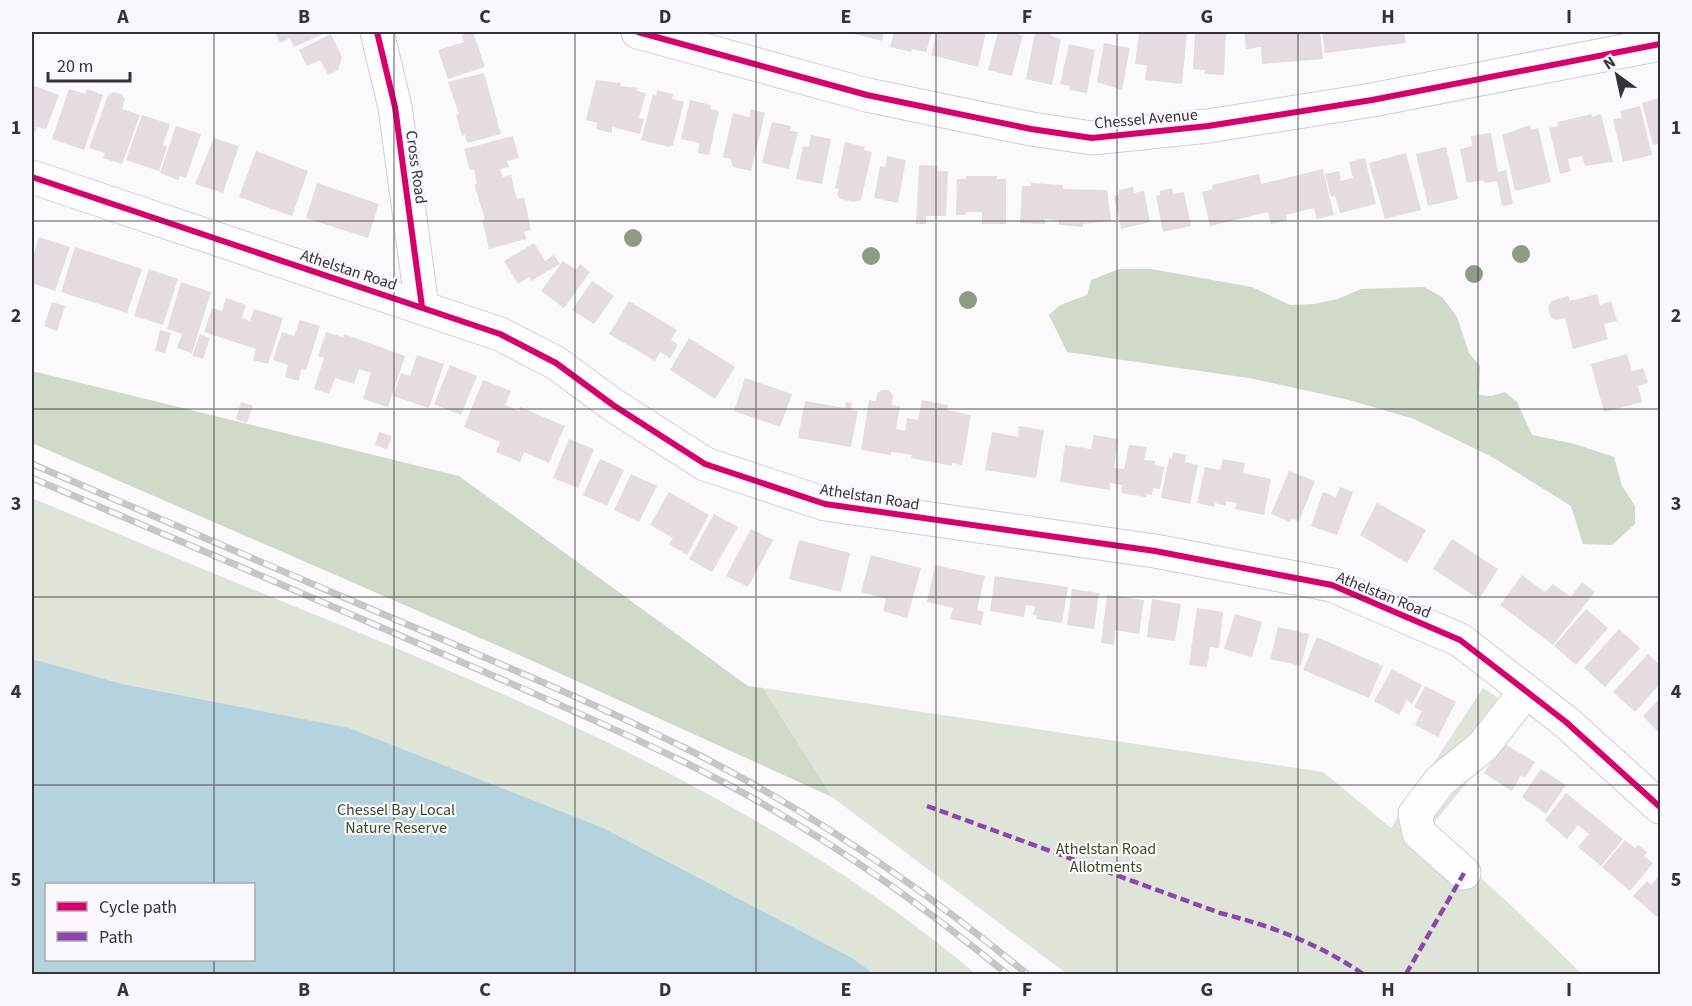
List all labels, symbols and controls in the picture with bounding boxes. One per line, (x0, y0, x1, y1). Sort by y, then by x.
text: A (116, 3, 129, 31)
text: B (298, 3, 310, 31)
text: C (479, 3, 491, 31)
text: D (659, 3, 671, 31)
text: E (841, 3, 851, 31)
text: F (1022, 3, 1032, 31)
text: G (1201, 3, 1213, 31)
text: H (1381, 3, 1395, 31)
text: I (1566, 3, 1572, 31)
scale bar (48, 45, 130, 83)
north arrow (1587, 45, 1647, 105)
text: N (1599, 51, 1620, 75)
text: 20 m (57, 54, 93, 79)
street label: Chessel Avenue (1093, 104, 1199, 134)
text: 1 (11, 114, 21, 142)
text: 1 (1671, 114, 1681, 142)
street label: Cross Road (400, 129, 432, 205)
street label: Athelstan Road (298, 244, 400, 296)
text: 2 (11, 302, 21, 330)
text: 2 (1671, 302, 1681, 330)
street label: Athelstan Road (819, 478, 921, 516)
text: 3 (11, 490, 21, 518)
text: 3 (1671, 490, 1681, 518)
street label: Athelstan Road (1333, 566, 1434, 624)
text: 4 (11, 678, 22, 706)
text: 4 (1671, 678, 1682, 706)
park label: Chessel Bay Local Nature Reserve (337, 799, 455, 839)
park label: Athelstan Road Allotments (1056, 838, 1156, 878)
text: 5 (11, 866, 21, 894)
text: 5 (1671, 866, 1681, 894)
legend (45, 883, 255, 961)
text: Cycle path (99, 895, 177, 920)
text: Path (99, 925, 133, 950)
text: A (116, 976, 129, 1004)
text: B (298, 976, 310, 1004)
text: C (479, 976, 491, 1004)
text: D (659, 976, 671, 1004)
text: E (841, 976, 851, 1004)
text: F (1022, 976, 1032, 1004)
text: G (1201, 976, 1213, 1004)
text: H (1381, 976, 1395, 1004)
text: I (1566, 976, 1572, 1004)

